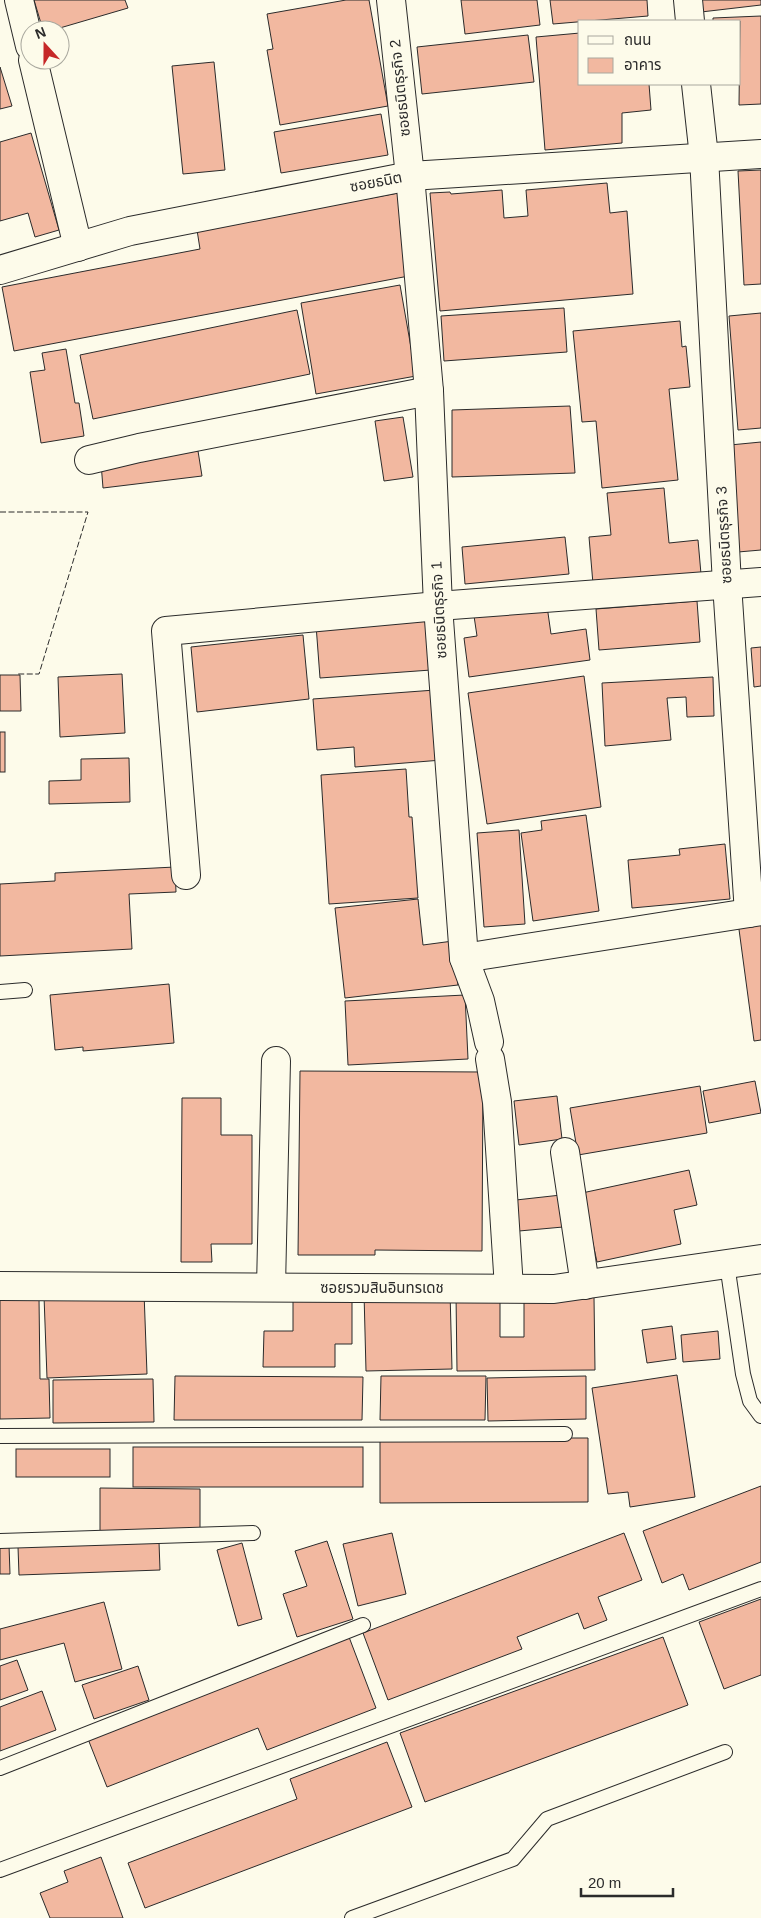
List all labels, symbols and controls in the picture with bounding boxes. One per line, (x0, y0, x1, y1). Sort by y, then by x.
north arrow (20, 20, 70, 70)
legend (578, 20, 741, 85)
text: N (33, 24, 48, 42)
text: ถนน (624, 31, 651, 48)
street label: ซอยธนิตธุรกิจ 2 (386, 38, 414, 138)
text: อาคาร (624, 56, 661, 73)
street label: ซอยธนิต (348, 168, 403, 195)
street label: ซอยธนิตธุรกิจ 3 (712, 486, 736, 584)
street label: ซอยธนิตธุรกิจ 1 (427, 561, 451, 659)
street label: ซอยรวมสินอินทรเดช (320, 1279, 444, 1296)
scale bar (581, 1866, 674, 1898)
text: 20 m (588, 1874, 621, 1891)

